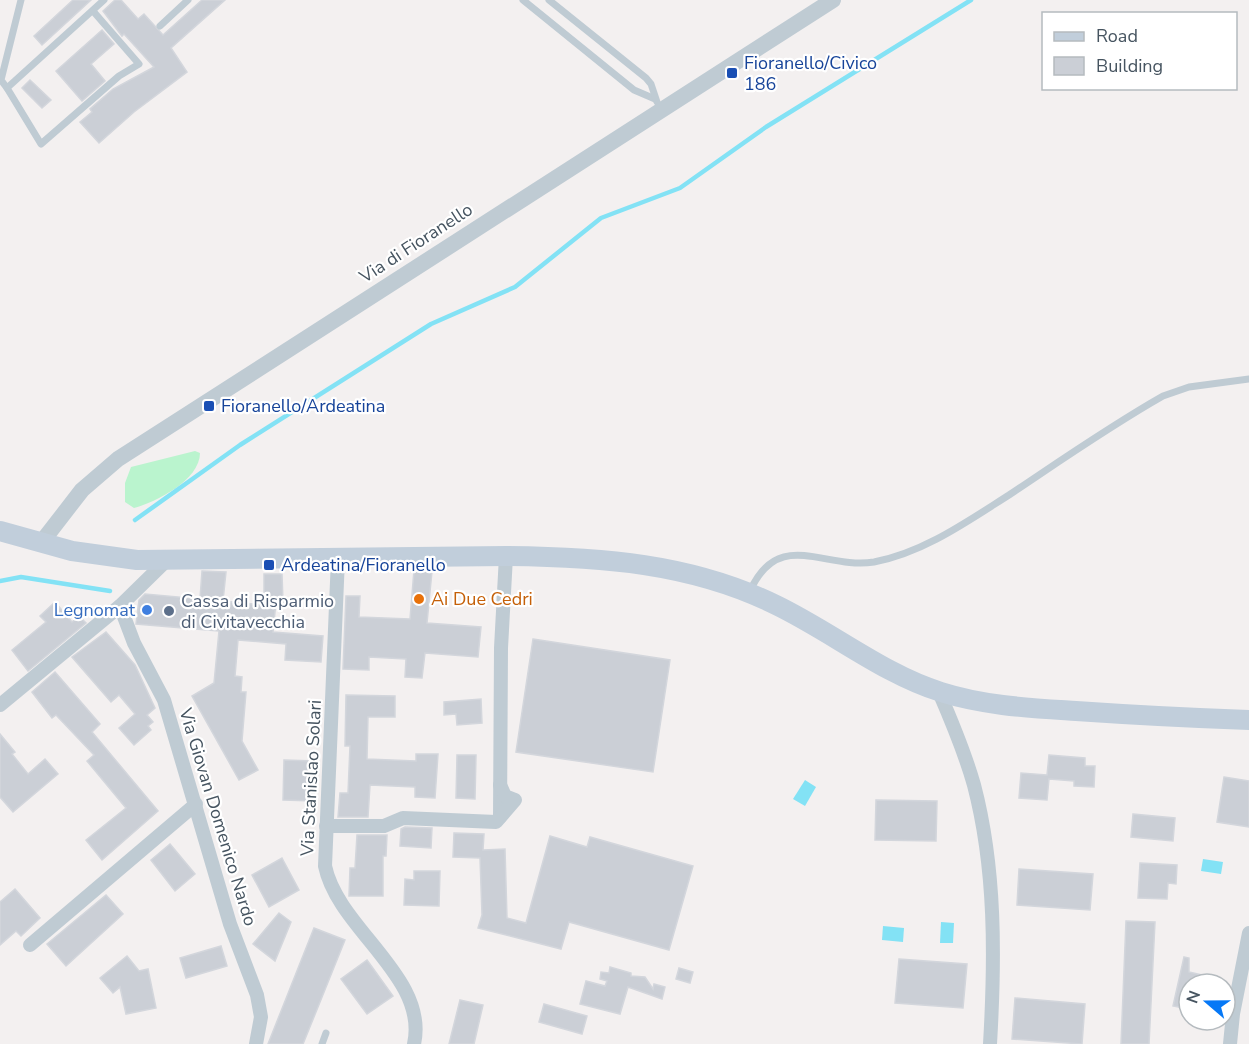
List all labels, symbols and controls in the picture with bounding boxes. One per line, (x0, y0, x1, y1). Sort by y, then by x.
legend (1042, 12, 1237, 90)
text: Road (1096, 24, 1138, 48)
place label: Fioranello/Civico 186 (744, 51, 877, 96)
text: Building (1096, 54, 1163, 78)
marker: Fioranello/Civico 186 (725, 66, 739, 80)
street label: Via di Fioranello (354, 197, 477, 289)
place label: Fioranello/Ardeatina (221, 394, 385, 418)
marker: Fioranello/Ardeatina (202, 399, 216, 413)
place label: Ardeatina/Fioranello (281, 553, 446, 577)
marker: Ardeatina/Fioranello (262, 558, 276, 572)
place label: Ai Due Cedri (431, 587, 533, 611)
place label: Cassa di Risparmio di Civitavecchia (181, 589, 334, 634)
marker: Ai Due Cedri (412, 592, 426, 606)
place label: Legnomat (54, 598, 136, 622)
marker: Legnomat (140, 603, 154, 617)
marker: Cassa di Risparmio di Civitavecchia (162, 604, 176, 618)
street label: Via Stanislao Solari (295, 699, 327, 858)
street label: Via Giovan Domenico Nardo (173, 704, 263, 929)
north arrow (1177, 972, 1237, 1032)
text: N (1181, 988, 1206, 1007)

